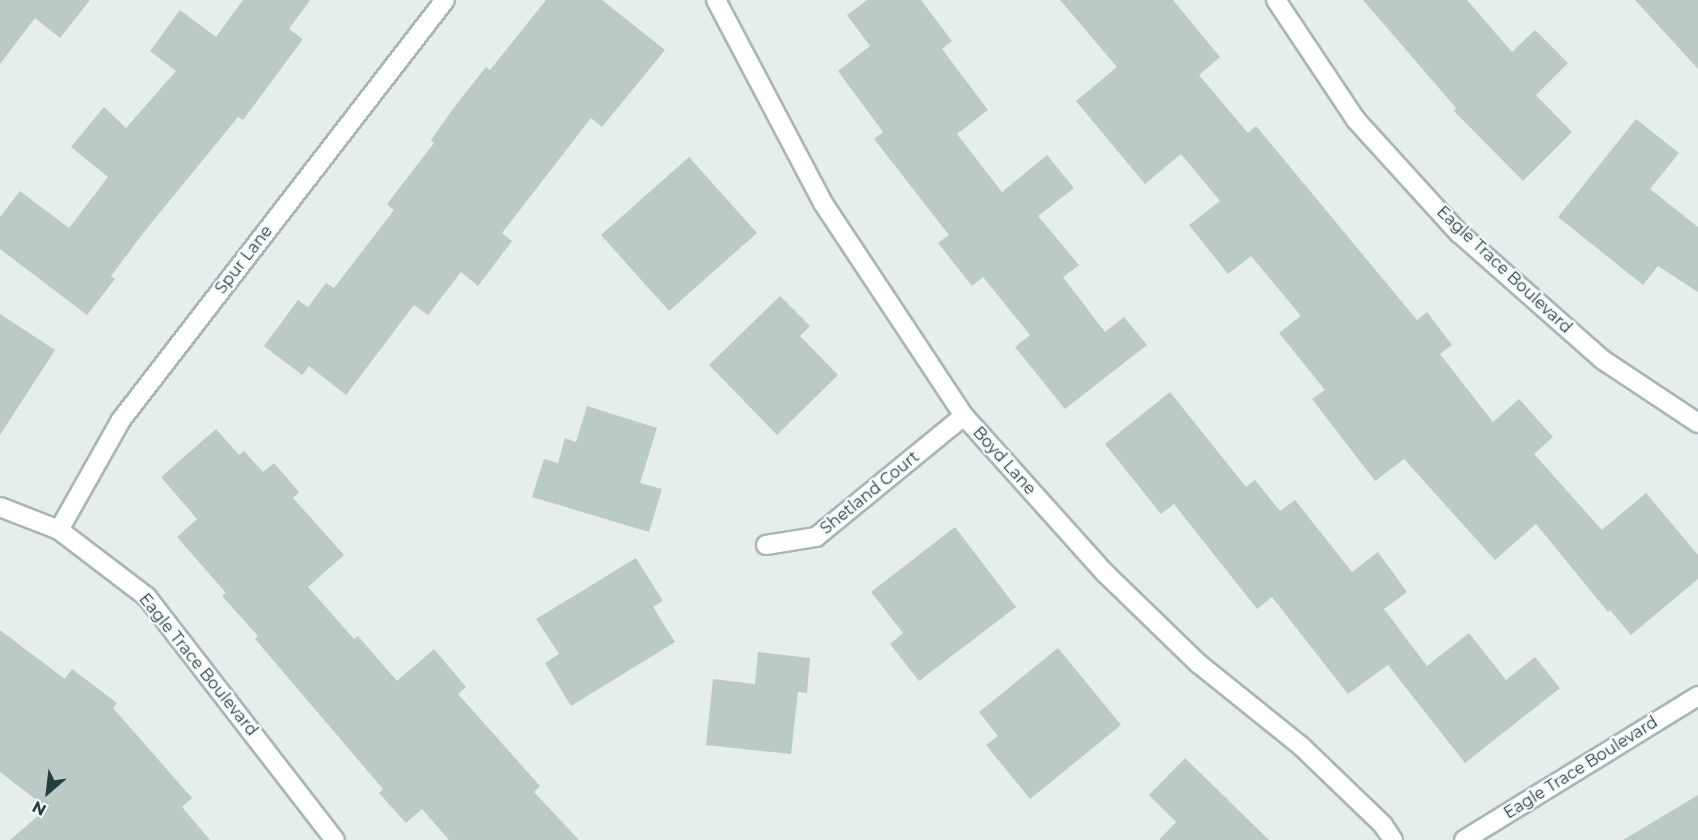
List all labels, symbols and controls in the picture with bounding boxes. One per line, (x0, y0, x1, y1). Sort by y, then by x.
street label: Eagle Trace Boulevard (1433, 202, 1575, 338)
street label: Spur Lane (211, 222, 277, 298)
street label: Boyd Lane (969, 423, 1039, 499)
street label: Shetland Court (817, 447, 923, 539)
street label: Eagle Trace Boulevard (135, 590, 261, 740)
street label: Eagle Trace Boulevard (1501, 713, 1661, 823)
north arrow (18, 762, 78, 822)
text: N (29, 797, 49, 820)

